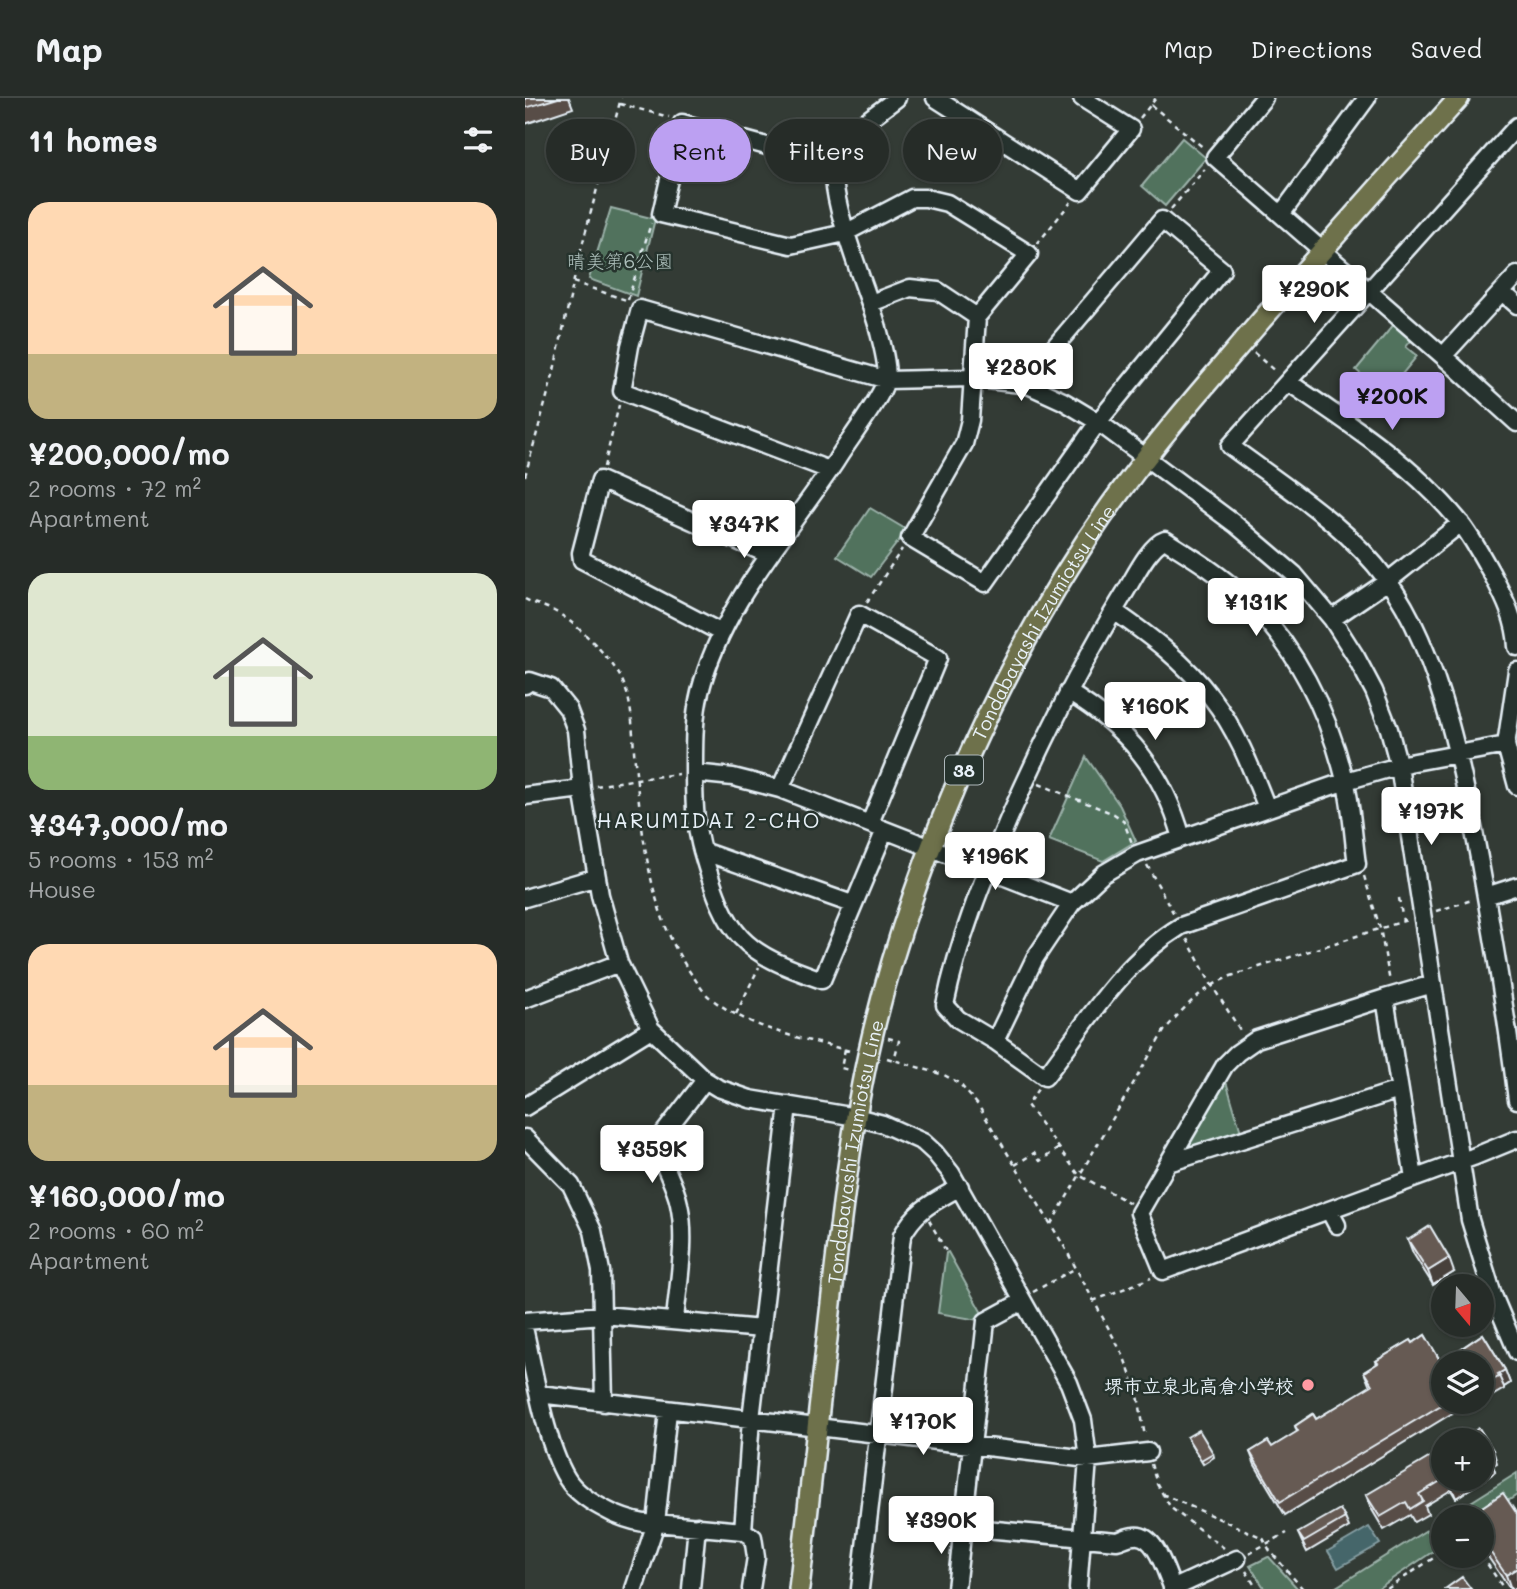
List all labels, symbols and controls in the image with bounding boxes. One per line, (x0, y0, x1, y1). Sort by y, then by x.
text: Map (35, 27, 103, 70)
text: Map (1164, 33, 1213, 64)
text: Directions (1251, 33, 1373, 64)
text: Saved (1411, 33, 1482, 64)
chip: Buy (546, 119, 635, 182)
chip: Rent (649, 119, 751, 182)
chip: Filters (765, 119, 889, 182)
chip: New (903, 119, 1002, 182)
text: 11 homes (28, 120, 158, 160)
icon: filters (459, 121, 497, 159)
icon: home (200, 248, 326, 374)
park label: 晴美第6公園 (567, 248, 673, 273)
pin: ¥290K (1265, 266, 1363, 325)
text: ¥290K (1278, 273, 1350, 303)
pin: ¥280K (972, 344, 1070, 403)
text: ¥280K (985, 351, 1057, 381)
pin: ¥200K (1343, 372, 1441, 432)
text: ¥200K (1356, 380, 1428, 410)
text: ¥200,000/mo (28, 433, 230, 473)
text: 2 rooms · 72 m² (28, 473, 201, 503)
street label: Tondabayashi Izumiotsu Line (966, 499, 1120, 744)
pin: ¥347K (695, 500, 793, 560)
text: Apartment (28, 503, 150, 533)
text: ¥347K (708, 508, 780, 538)
pin: ¥131K (1207, 578, 1305, 638)
text: ¥131K (1224, 586, 1288, 616)
icon: home (200, 619, 326, 745)
pin: ¥160K (1106, 682, 1204, 742)
text: ¥160K (1120, 690, 1190, 720)
road number: 38 (945, 756, 983, 784)
pin: ¥197K (1382, 788, 1480, 847)
text: ¥197K (1397, 795, 1465, 825)
text: ¥347,000/mo (28, 804, 228, 844)
district label: HARUMIDAI 2-CHO (597, 806, 821, 833)
pin: ¥196K (946, 832, 1044, 892)
text: ¥196K (961, 840, 1029, 870)
text: 5 rooms · 153 m² (28, 844, 213, 874)
text: House (28, 874, 96, 904)
icon: home (200, 990, 326, 1116)
street label: Tondabayashi Izumiotsu Line (821, 1017, 888, 1285)
pin: ¥359K (603, 1126, 701, 1185)
text: ¥359K (616, 1133, 688, 1163)
text: ¥160,000/mo (28, 1175, 225, 1215)
text: 2 rooms · 60 m² (28, 1215, 204, 1245)
text: Apartment (28, 1245, 150, 1275)
north arrow (1431, 1274, 1495, 1337)
map controls (1431, 1274, 1494, 1568)
button: layers (1431, 1351, 1494, 1414)
place label: 堺市立泉北高倉小学校 (1104, 1373, 1294, 1398)
marker: 堺市立泉北高倉小学校 (1300, 1377, 1316, 1393)
pin: ¥170K (874, 1398, 972, 1457)
text: ¥170K (889, 1405, 957, 1435)
button: + (1431, 1428, 1494, 1491)
pin: ¥390K (892, 1496, 990, 1556)
text: ¥390K (905, 1504, 977, 1534)
button: − (1431, 1505, 1494, 1568)

